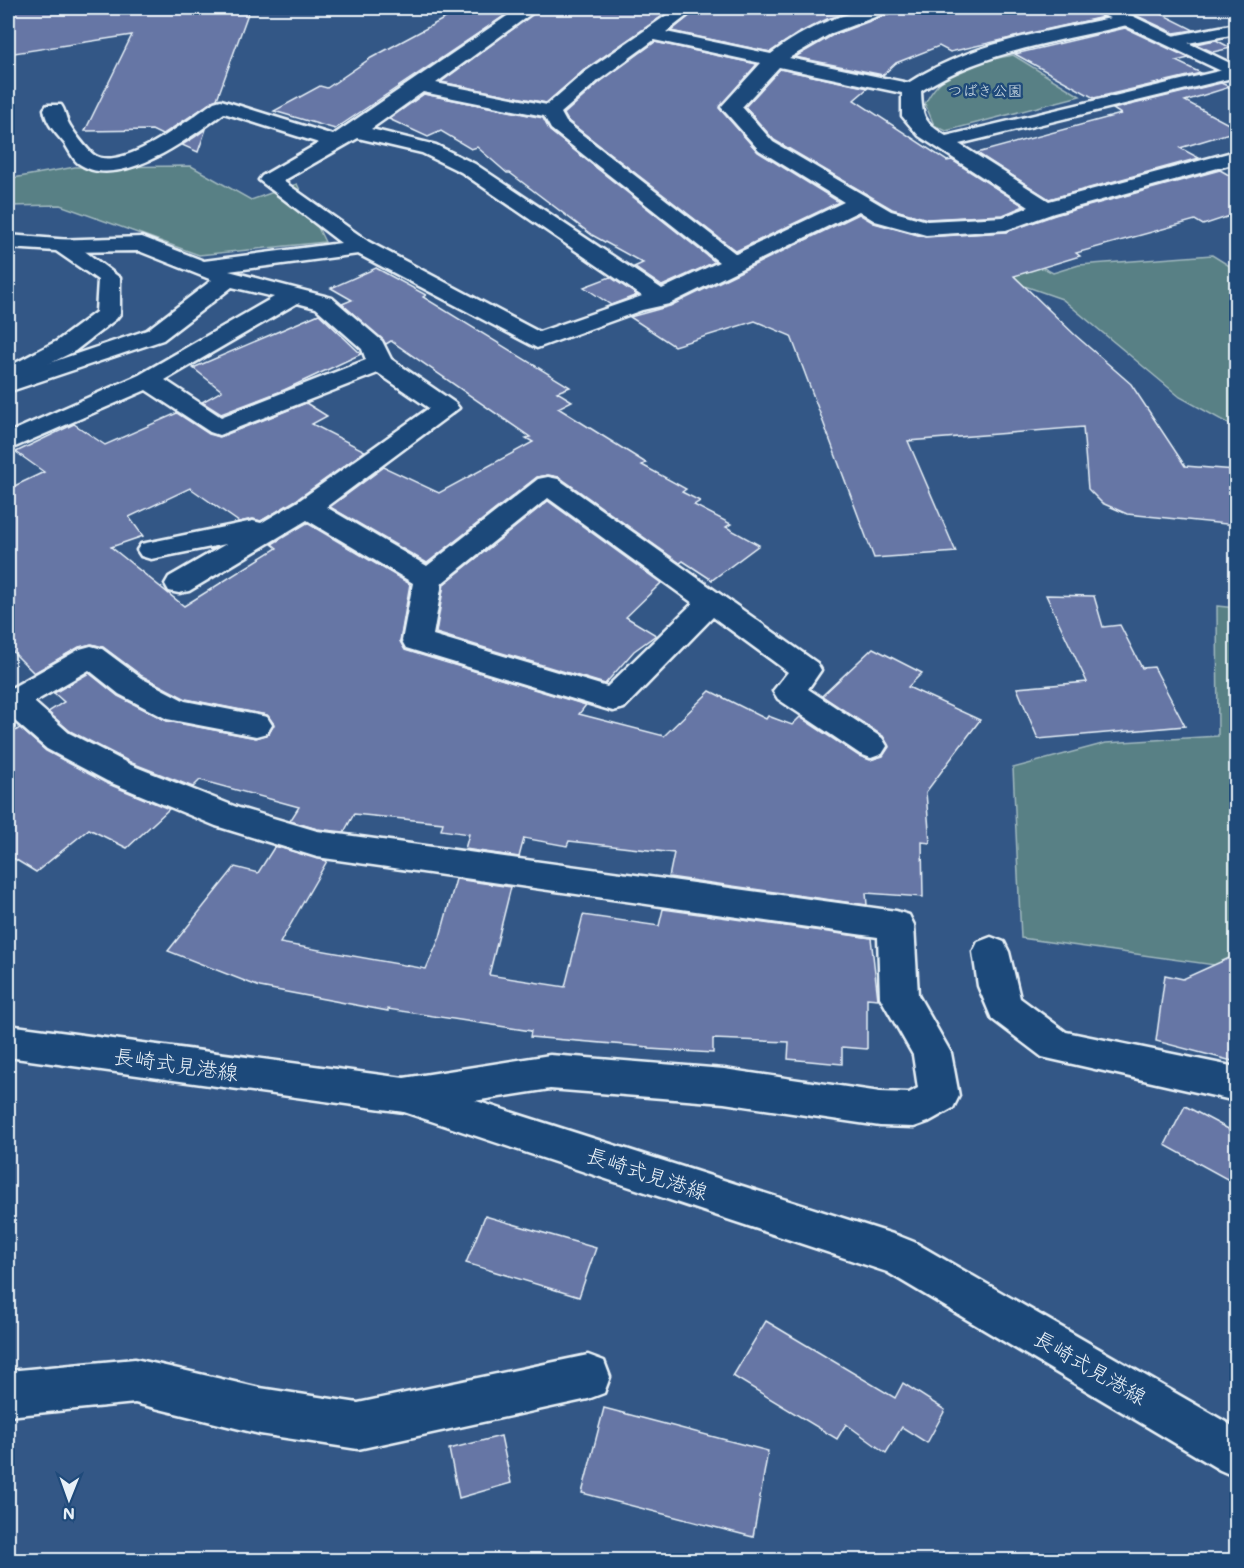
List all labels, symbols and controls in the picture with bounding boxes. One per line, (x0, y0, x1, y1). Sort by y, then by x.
park label: つばき公園 (947, 80, 1023, 100)
street label: 長崎式見港線 (112, 1041, 240, 1086)
street label: 長崎式見港線 (583, 1140, 712, 1205)
street label: 長崎式見港線 (1029, 1324, 1152, 1410)
north arrow (39, 1469, 99, 1529)
text: N (62, 1504, 75, 1525)

